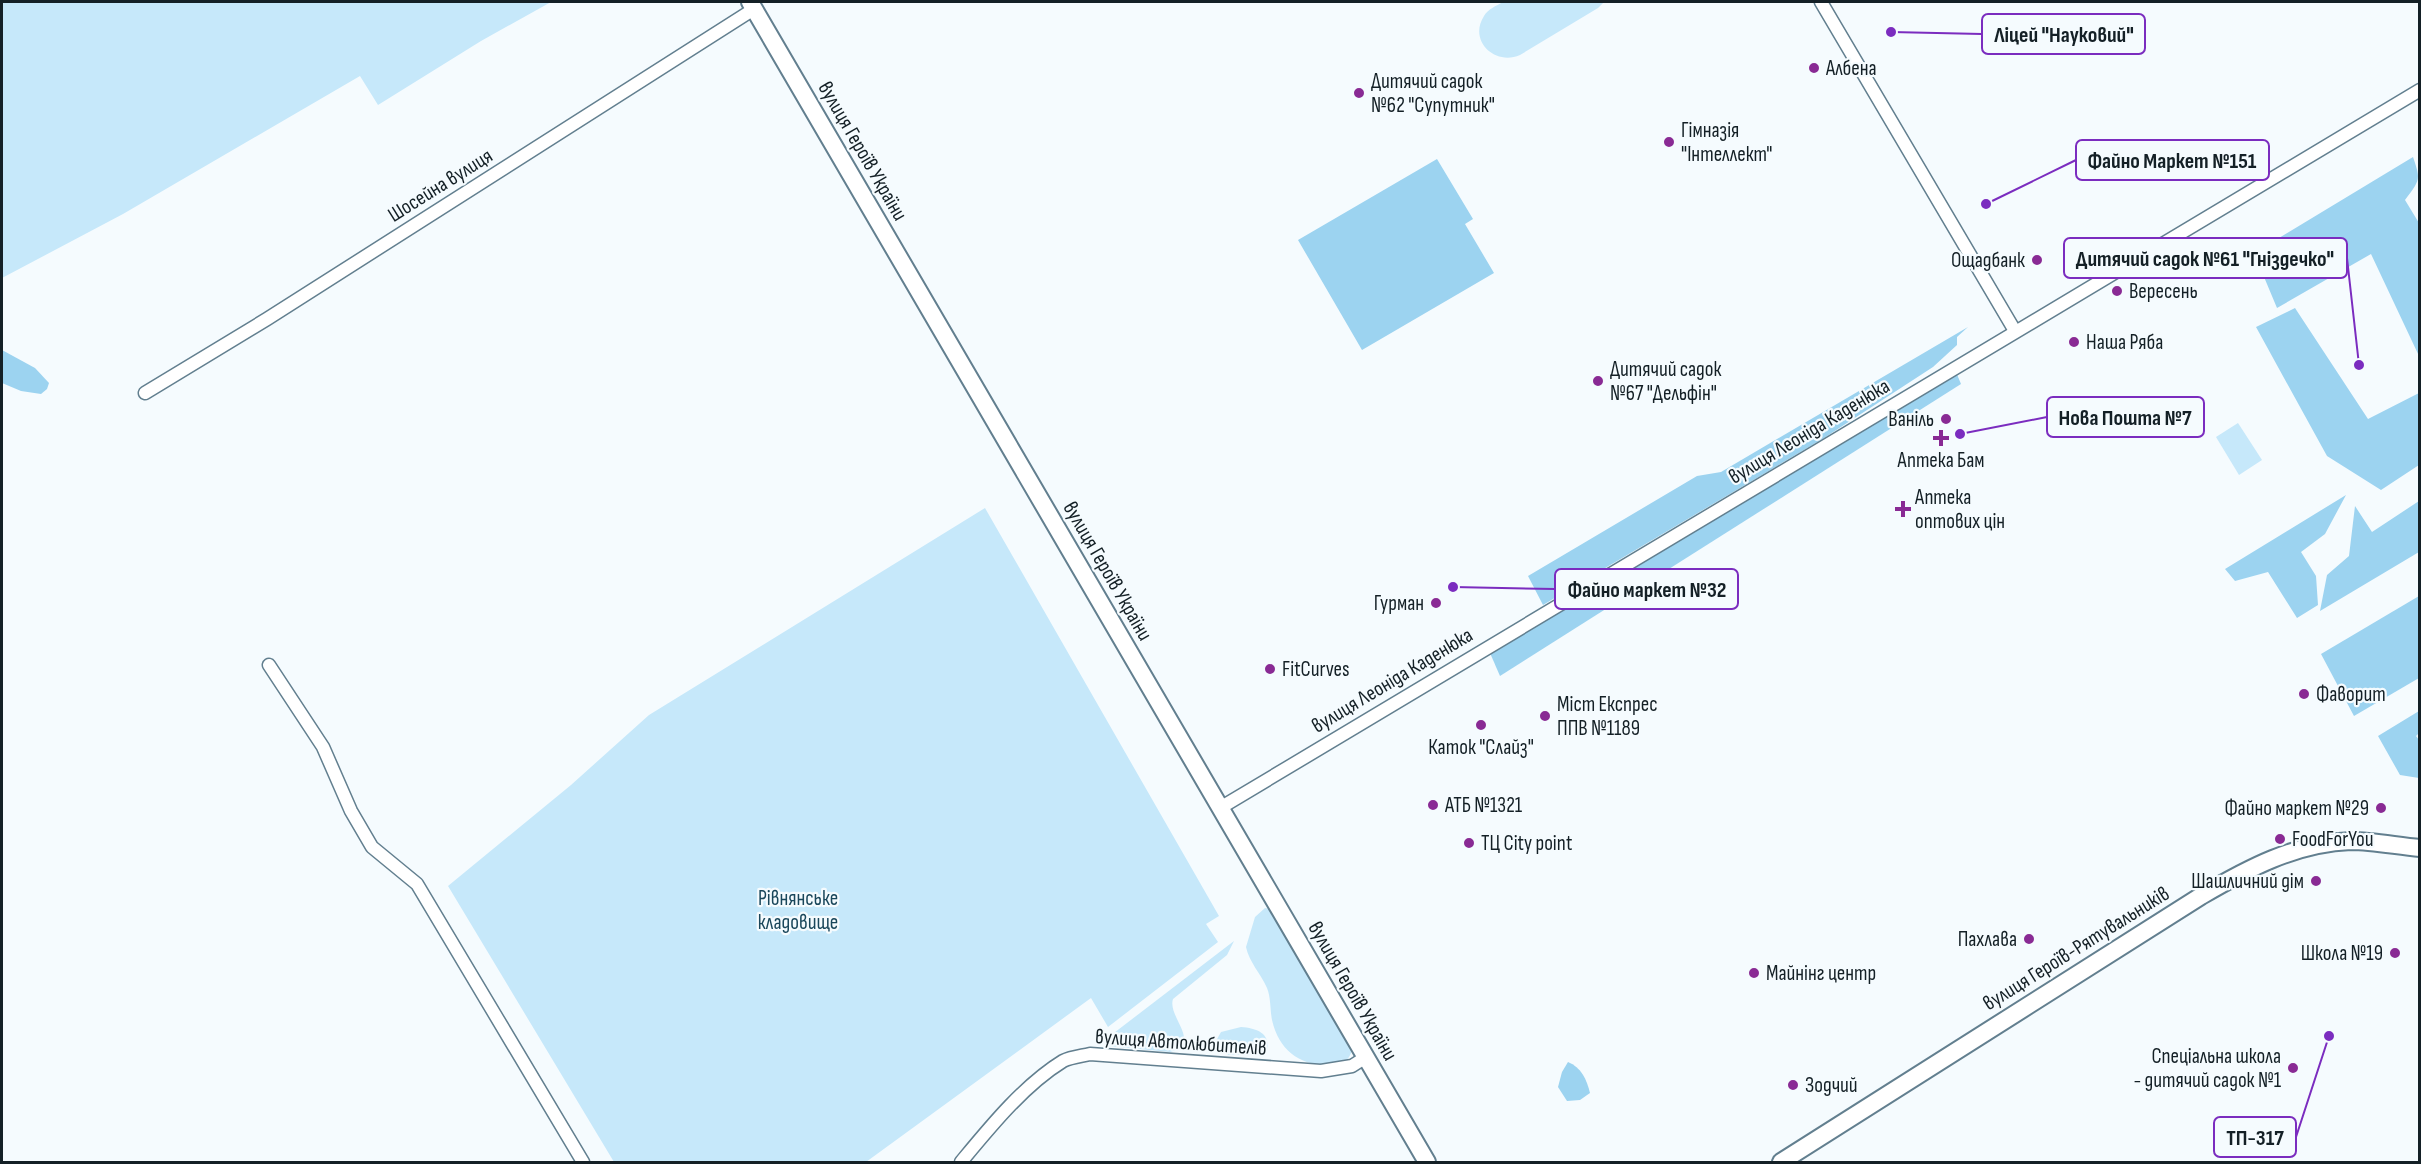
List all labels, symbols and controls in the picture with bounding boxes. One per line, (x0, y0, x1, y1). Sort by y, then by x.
callout: Ліцей "Науковий" (1982, 14, 2145, 54)
text: Ліцей "Науковий" (1993, 22, 2134, 49)
place label: Албена (1825, 56, 1877, 81)
marker: Албена (1807, 61, 1821, 75)
place label: Дитячий садок №62 "Супутник" (1371, 69, 1495, 118)
street label: вулиця Героїв України (813, 77, 912, 225)
marker: Дитячий садок №62 "Супутник" (1352, 86, 1366, 100)
place label: Гімназія "Інтеллект" (1681, 118, 1772, 167)
marker: Гімназія "Інтеллект" (1662, 135, 1676, 149)
callout: Файно Маркет №151 (2076, 140, 2269, 180)
street label: Шосейна вулиця (383, 143, 497, 227)
text: Файно Маркет №151 (2088, 148, 2257, 175)
callout: Дитячий садок №61 "Гніздечко" (2064, 238, 2347, 278)
text: Дитячий садок №61 "Гніздечко" (2076, 246, 2334, 273)
place label: Ощадбанк (1951, 248, 2025, 273)
marker: Ощадбанк (2030, 253, 2044, 267)
place label: Вересень (2129, 279, 2198, 304)
marker: Вересень (2110, 284, 2124, 298)
place label: Наша Ряба (2086, 330, 2163, 355)
marker: Наша Ряба (2067, 335, 2081, 349)
place label: Дитячий садок №67 "Дельфін" (1610, 357, 1721, 406)
street label: вулиця Леоніда Каденюка (1724, 373, 1894, 489)
marker: Дитячий садок №67 "Дельфін" (1591, 374, 1605, 388)
callout: Нова Пошта №7 (2047, 397, 2204, 437)
text: Нова Пошта №7 (2058, 405, 2192, 432)
place label: Ваніль (1888, 407, 1934, 432)
marker: Ваніль (1939, 412, 1953, 426)
marker: Аптека Бам (1934, 431, 1948, 445)
place label: Аптека Бам (1897, 448, 1984, 473)
place label: Аптека оптових цін (1914, 485, 2005, 534)
street label: вулиця Героїв України (1058, 497, 1157, 645)
marker: Аптека оптових цін (1896, 502, 1910, 516)
callout: Файно маркет №32 (1555, 569, 1738, 609)
text: Файно маркет №32 (1568, 577, 1726, 604)
place label: Гурман (1374, 591, 1424, 616)
marker: Гурман (1429, 596, 1443, 610)
street label: вулиця Леоніда Каденюка (1307, 622, 1477, 738)
place label: FitCurves (1282, 657, 1350, 682)
marker: FitCurves (1263, 662, 1277, 676)
place label: Фаворит (2316, 682, 2386, 707)
marker: Фаворит (2297, 687, 2311, 701)
place label: Міст Експрес ППВ №1189 (1557, 692, 1658, 741)
marker: Міст Експрес ППВ №1189 (1538, 709, 1552, 723)
marker: Каток "Слайз" (1474, 718, 1488, 732)
place label: Каток "Слайз" (1428, 735, 1534, 760)
place label: АТБ №1321 (1444, 793, 1523, 818)
place label: Файно маркет №29 (2224, 796, 2369, 821)
marker: АТБ №1321 (1426, 798, 1440, 812)
marker: Файно маркет №29 (2374, 801, 2388, 815)
place label: FoodForYou (2292, 827, 2373, 852)
place label: ТЦ City point (1481, 831, 1572, 856)
marker: FoodForYou (2273, 832, 2287, 846)
marker: ТЦ City point (1462, 836, 1476, 850)
place label: Шашличний дім (2191, 869, 2304, 894)
marker: Шашличний дім (2309, 874, 2323, 888)
street label: вулиця Героїв-Рятувальників (1979, 881, 2174, 1016)
park label: Рівнянське кладовище (758, 886, 838, 935)
street label: вулиця Героїв України (1303, 917, 1402, 1065)
place label: Пахлава (1958, 927, 2017, 952)
marker: Пахлава (2022, 932, 2036, 946)
place label: Школа №19 (2301, 941, 2383, 966)
marker: Школа №19 (2388, 946, 2402, 960)
place label: Майнінг центр (1766, 961, 1876, 986)
marker: Майнінг центр (1747, 966, 1761, 980)
street label: вулиця Автолюбителів (1094, 1024, 1267, 1061)
place label: Спеціальна школа - дитячий садок №1 (2133, 1044, 2282, 1093)
marker: Спеціальна школа - дитячий садок №1 (2286, 1061, 2300, 1075)
place label: Зодчий (1805, 1073, 1858, 1098)
marker: Зодчий (1786, 1078, 1800, 1092)
callout: ТП-317 (2214, 1117, 2296, 1157)
text: ТП-317 (2226, 1125, 2284, 1152)

